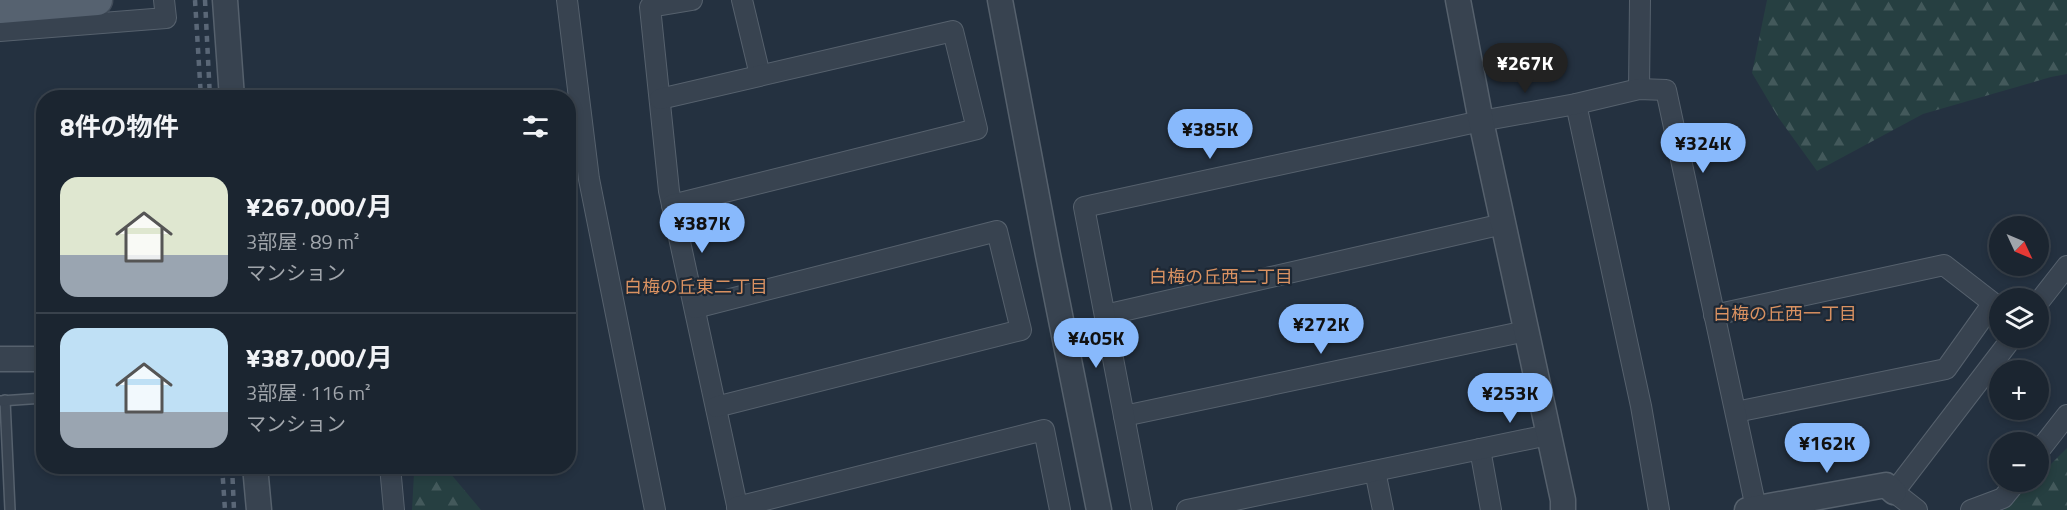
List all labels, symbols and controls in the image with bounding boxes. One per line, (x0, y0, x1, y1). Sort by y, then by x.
pin: ¥267K (1483, 43, 1567, 94)
text: ¥267K (1497, 47, 1553, 78)
text: 8件の物件 (60, 107, 179, 146)
pin: ¥385K (1168, 109, 1252, 160)
icon: filters (519, 110, 552, 143)
text: ¥385K (1182, 113, 1238, 144)
pin: ¥324K (1661, 123, 1745, 174)
text: ¥324K (1675, 127, 1731, 158)
text: ¥267,000/月 (246, 187, 393, 226)
icon: home (108, 201, 180, 273)
pin: ¥387K (660, 203, 744, 254)
text: ¥387K (674, 207, 730, 238)
north arrow (1989, 216, 2049, 276)
map controls (1989, 216, 2049, 492)
text: 3部屋 · 89 m² (246, 226, 359, 257)
text: マンション (246, 257, 346, 288)
district label: 白梅の丘西二丁目 (1149, 263, 1293, 290)
district label: 白梅の丘東二丁目 (624, 273, 768, 300)
button: layers (1989, 288, 2049, 348)
district label: 白梅の丘西一丁目 (1713, 300, 1857, 327)
pin: ¥272K (1279, 304, 1363, 355)
text: ¥272K (1293, 308, 1349, 339)
pin: ¥405K (1054, 318, 1138, 369)
text: ¥405K (1068, 322, 1124, 353)
text: ¥387,000/月 (246, 338, 393, 377)
icon: home (108, 352, 180, 424)
button: + (1989, 360, 2049, 420)
pin: ¥253K (1468, 373, 1552, 424)
text: 3部屋 · 116 m² (246, 377, 371, 408)
text: ¥253K (1482, 377, 1538, 408)
text: マンション (246, 408, 346, 439)
pin: ¥162K (1785, 423, 1869, 474)
text: ¥162K (1799, 427, 1855, 458)
button: − (1989, 432, 2049, 492)

